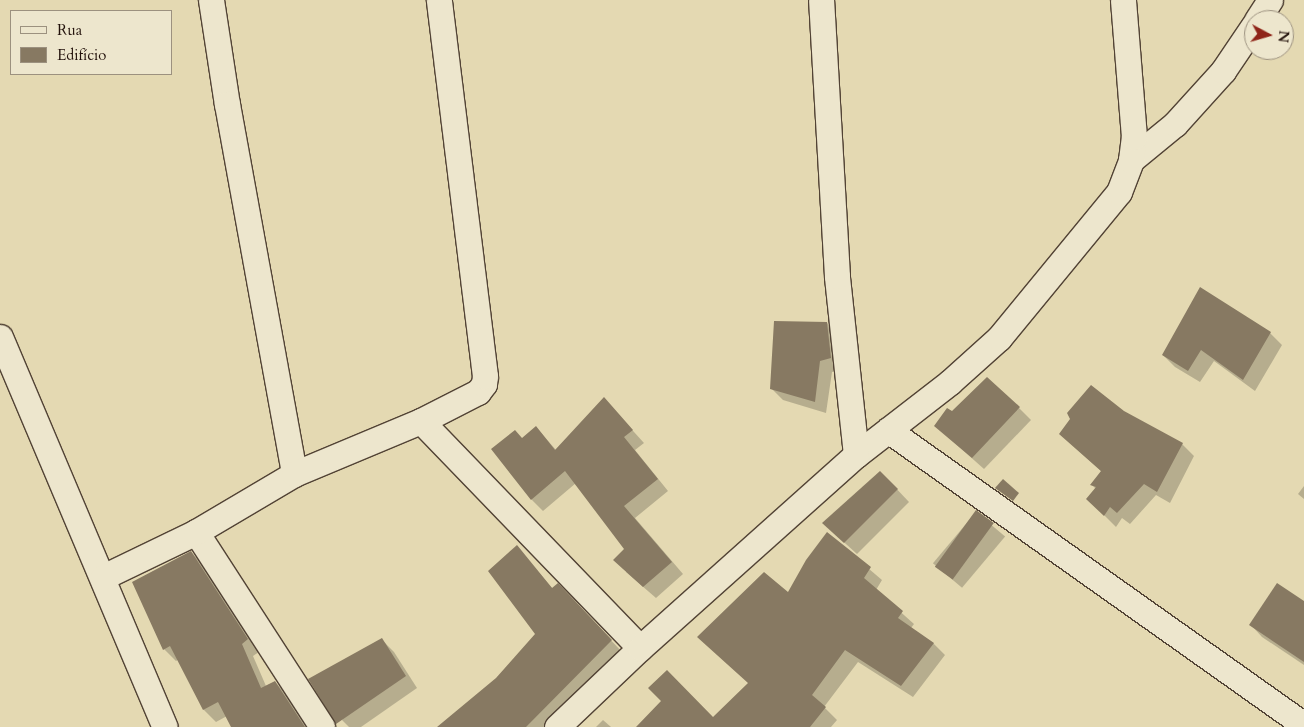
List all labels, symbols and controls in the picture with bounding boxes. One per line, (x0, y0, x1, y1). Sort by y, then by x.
legend (10, 10, 172, 75)
north arrow (1244, 10, 1294, 60)
text: Rua (57, 20, 82, 40)
text: N (1273, 29, 1294, 44)
text: Edifício (57, 45, 106, 65)

